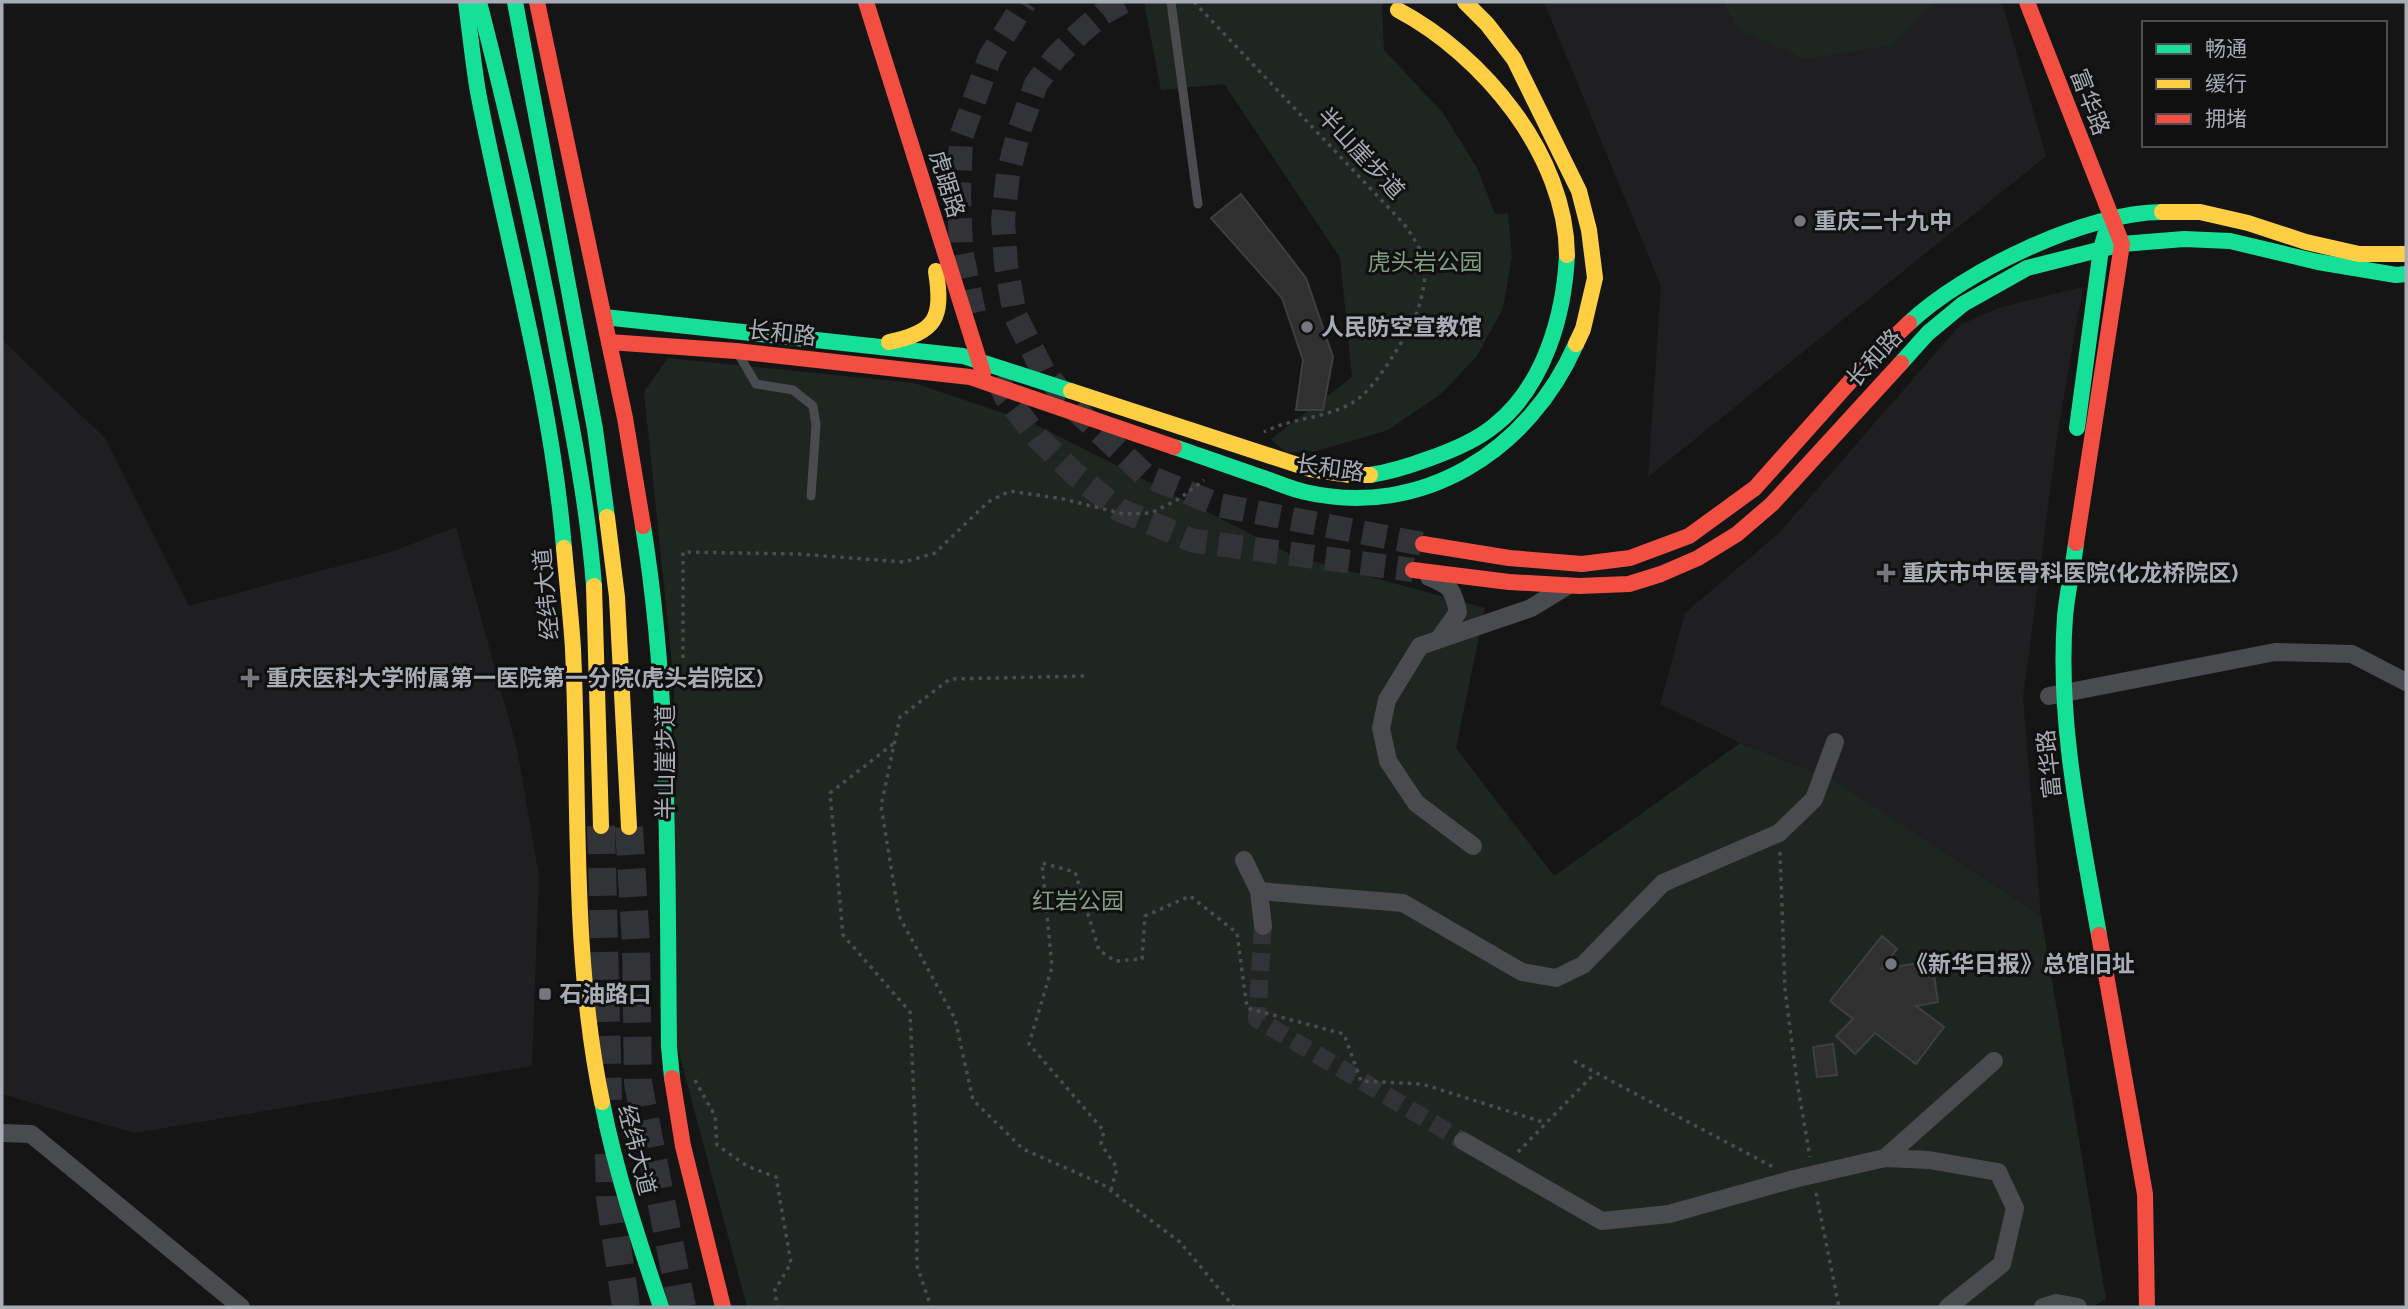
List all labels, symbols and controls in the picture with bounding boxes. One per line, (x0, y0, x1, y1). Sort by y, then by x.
legend (2142, 21, 2387, 147)
text: 畅通 (2205, 36, 2247, 61)
street label: 富华路 (2065, 65, 2115, 139)
text: 缓行 (2205, 71, 2247, 96)
street label: 半山崖步道 (1312, 101, 1410, 204)
text: 拥堵 (2205, 106, 2247, 131)
street label: 虎踞路 (924, 147, 970, 221)
place label: 重庆二十九中 (1814, 207, 1952, 234)
marker: 重庆二十九中 (1792, 213, 1808, 229)
park label: 虎头岩公园 (1368, 248, 1483, 275)
place label: 人民防空宣教馆 (1321, 313, 1482, 340)
street label: 长和路 (746, 315, 818, 350)
marker: 人民防空宣教馆 (1299, 319, 1315, 335)
street label: 长和路 (1840, 323, 1907, 392)
street label: 长和路 (1294, 449, 1366, 486)
street label: 经纬大道 (528, 547, 563, 641)
place label: 重庆市中医骨科医院(化龙桥院区) (1902, 559, 2238, 586)
marker: 重庆市中医骨科医院(化龙桥院区) (1876, 563, 1896, 583)
place label: 重庆医科大学附属第一医院第一分院(虎头岩院区) (266, 664, 763, 691)
marker: 重庆医科大学附属第一医院第一分院(虎头岩院区) (240, 668, 260, 688)
street label: 半山崖步道 (651, 705, 678, 820)
street label: 富华路 (2031, 728, 2066, 800)
park label: 红岩公园 (1032, 887, 1124, 914)
place label: 《新华日报》总馆旧址 (1905, 950, 2135, 977)
marker: 《新华日报》总馆旧址 (1883, 956, 1899, 972)
place label: 石油路口 (559, 980, 651, 1007)
marker: 石油路口 (537, 986, 553, 1002)
street label: 经纬大道 (613, 1102, 662, 1198)

